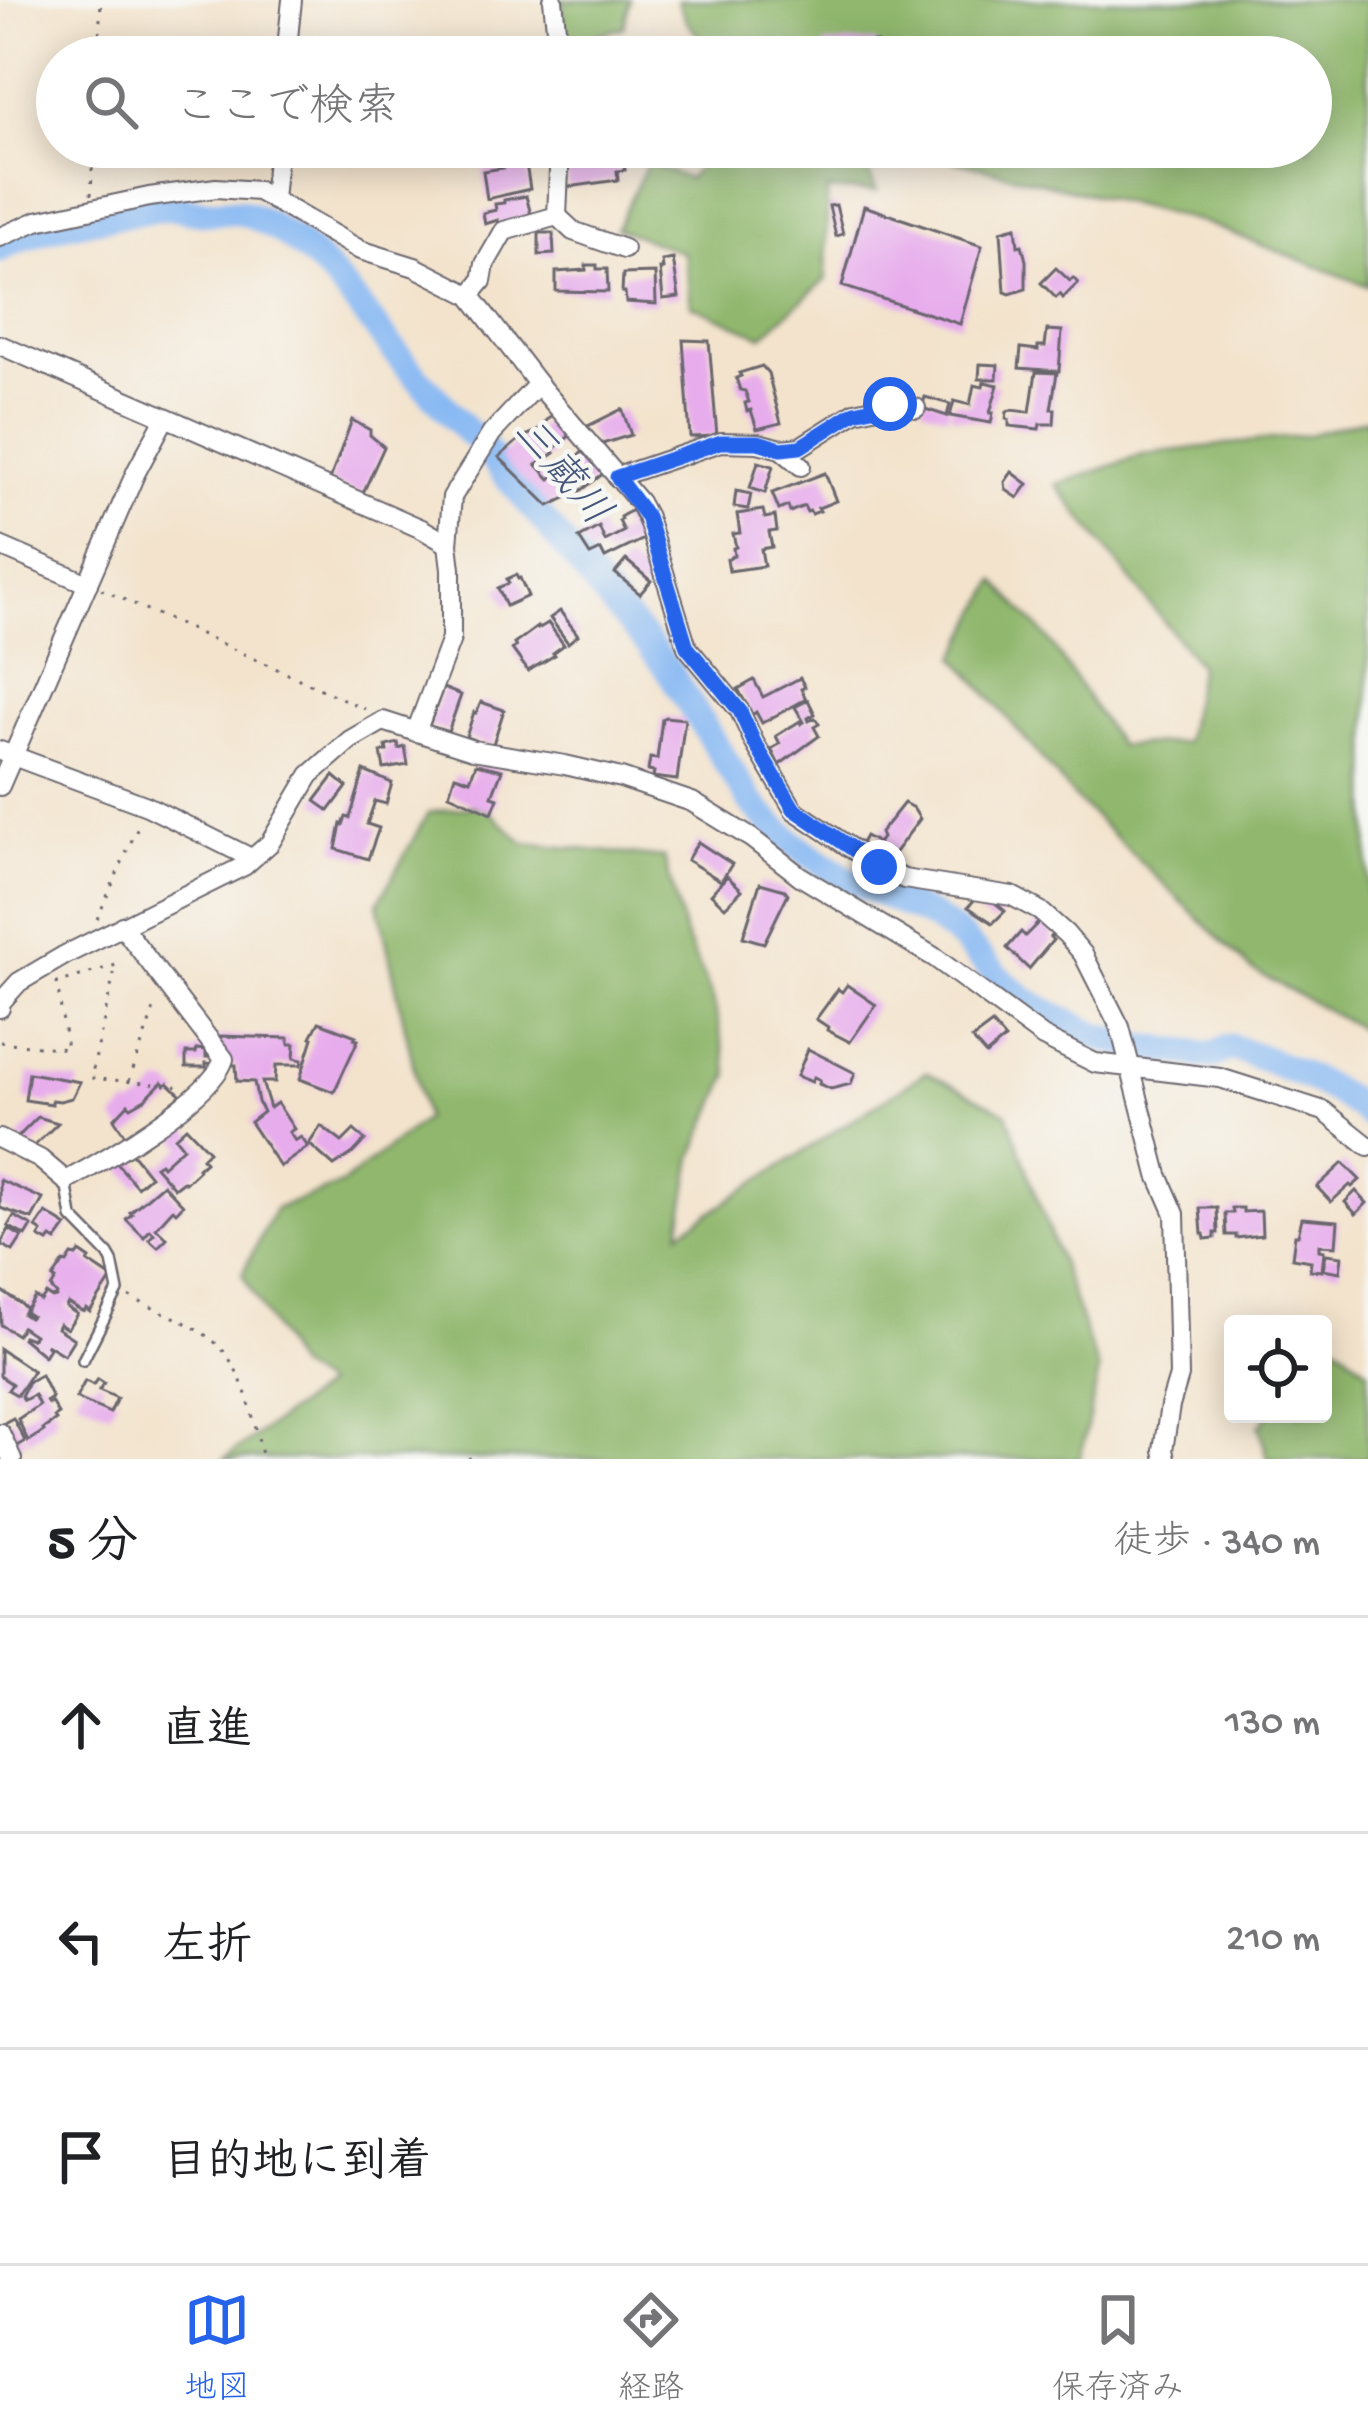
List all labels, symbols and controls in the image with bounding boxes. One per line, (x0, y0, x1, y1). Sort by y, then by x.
search box (36, 36, 1332, 168)
icon: search (78, 69, 144, 135)
text: ここで検索 (174, 84, 399, 137)
route start (863, 377, 917, 431)
water label: 三蔵川 (500, 409, 620, 538)
route end (852, 840, 906, 894)
map controls (1224, 1315, 1332, 1423)
button: locate (1224, 1315, 1332, 1423)
text: 5 分 (48, 1517, 138, 1577)
text: 徒歩 · 340 m (1114, 1522, 1320, 1568)
icon: ahead (48, 1692, 114, 1758)
text: 130 m (1225, 1702, 1320, 1748)
text: 直進 (162, 1707, 252, 1760)
icon: left (48, 1908, 114, 1974)
text: 210 m (1226, 1918, 1320, 1964)
text: 左折 (162, 1923, 252, 1976)
icon: arrive (48, 2124, 114, 2190)
text: 目的地に到着 (162, 2139, 432, 2192)
tab: 地図 (184, 2287, 250, 2410)
tab: 経路 (618, 2287, 684, 2410)
tab: 保存済み (1052, 2287, 1184, 2410)

